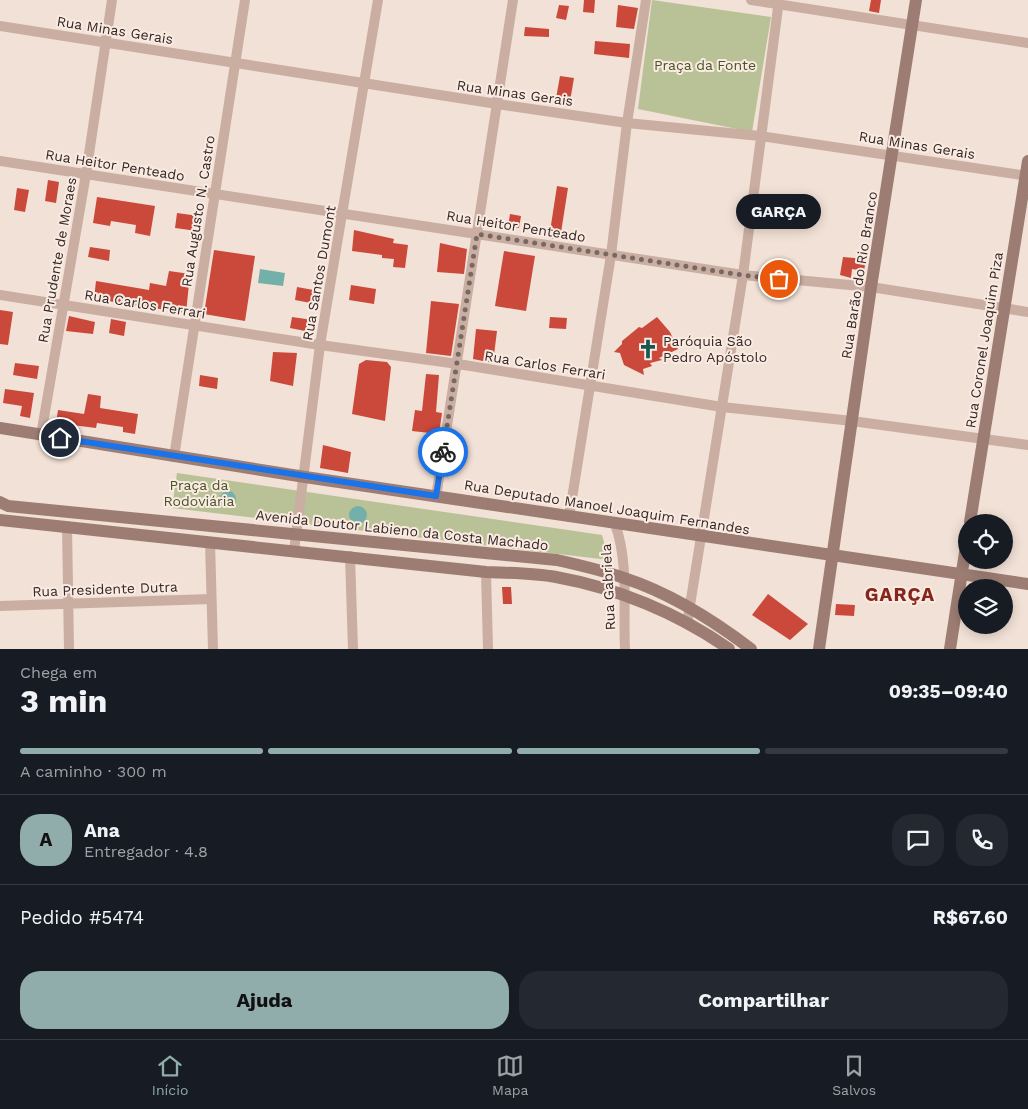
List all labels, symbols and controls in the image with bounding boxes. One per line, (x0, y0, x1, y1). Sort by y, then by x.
street label: Rua Minas Gerais (56, 13, 174, 47)
park label: Praça da Fonte (654, 57, 756, 73)
street label: Rua Minas Gerais (456, 77, 574, 109)
street label: Rua Minas Gerais (858, 128, 976, 162)
street label: Rua Augusto N. Castro (178, 134, 218, 288)
street label: Rua Heitor Penteado (44, 146, 186, 184)
street label: Rua Prudente de Moraes (35, 176, 79, 344)
street label: Rua Barão do Rio Branco (838, 190, 880, 360)
callout: GARÇA (736, 194, 822, 229)
text: GARÇA (751, 202, 806, 221)
street label: Rua Santos Dumont (299, 204, 339, 342)
street label: Rua Heitor Penteado (445, 207, 587, 245)
street label: Rua Coronel Joaquim Piza (962, 251, 1006, 429)
pin (758, 258, 800, 300)
icon: bag (765, 265, 793, 293)
street label: Rua Carlos Ferrari (83, 287, 207, 321)
place label: Paróquia São Pedro Apóstolo (663, 333, 767, 365)
church icon: Paróquia São Pedro Apóstolo (637, 338, 659, 360)
street label: Rua Carlos Ferrari (483, 348, 607, 382)
pin (39, 417, 81, 459)
icon: home (46, 424, 74, 452)
courier (418, 427, 468, 477)
icon: bike (429, 438, 457, 466)
street label: Rua Deputado Manoel Joaquim Fernandes (463, 476, 751, 538)
park label: Praça da Rodoviária (164, 477, 235, 509)
street label: Avenida Doutor Labieno da Costa Machado (255, 507, 549, 553)
map controls (958, 514, 1013, 634)
button: locate (958, 514, 1013, 569)
street label: Rua Gabriela (598, 543, 618, 631)
street label: Rua Presidente Dutra (32, 578, 178, 600)
button: layers (958, 579, 1013, 634)
district label: GARÇA (865, 583, 935, 606)
text: Chega em (20, 663, 97, 682)
text: 09:35–09:40 (889, 680, 1008, 703)
text: 3 min (20, 682, 107, 720)
text: A caminho · 300 m (20, 762, 167, 781)
button: chat (892, 814, 944, 866)
button: phone (956, 814, 1008, 866)
text: Ana (84, 819, 120, 842)
text: A (40, 828, 52, 851)
text: Entregador · 4.8 (84, 842, 208, 861)
text: Pedido #5474 (20, 906, 144, 929)
text: R$67.60 (933, 906, 1008, 929)
button: Ajuda (20, 971, 509, 1029)
button: Compartilhar (519, 971, 1008, 1029)
tab: Início (152, 1052, 188, 1098)
tab: Mapa (492, 1052, 529, 1098)
tab: Salvos (832, 1052, 876, 1098)

